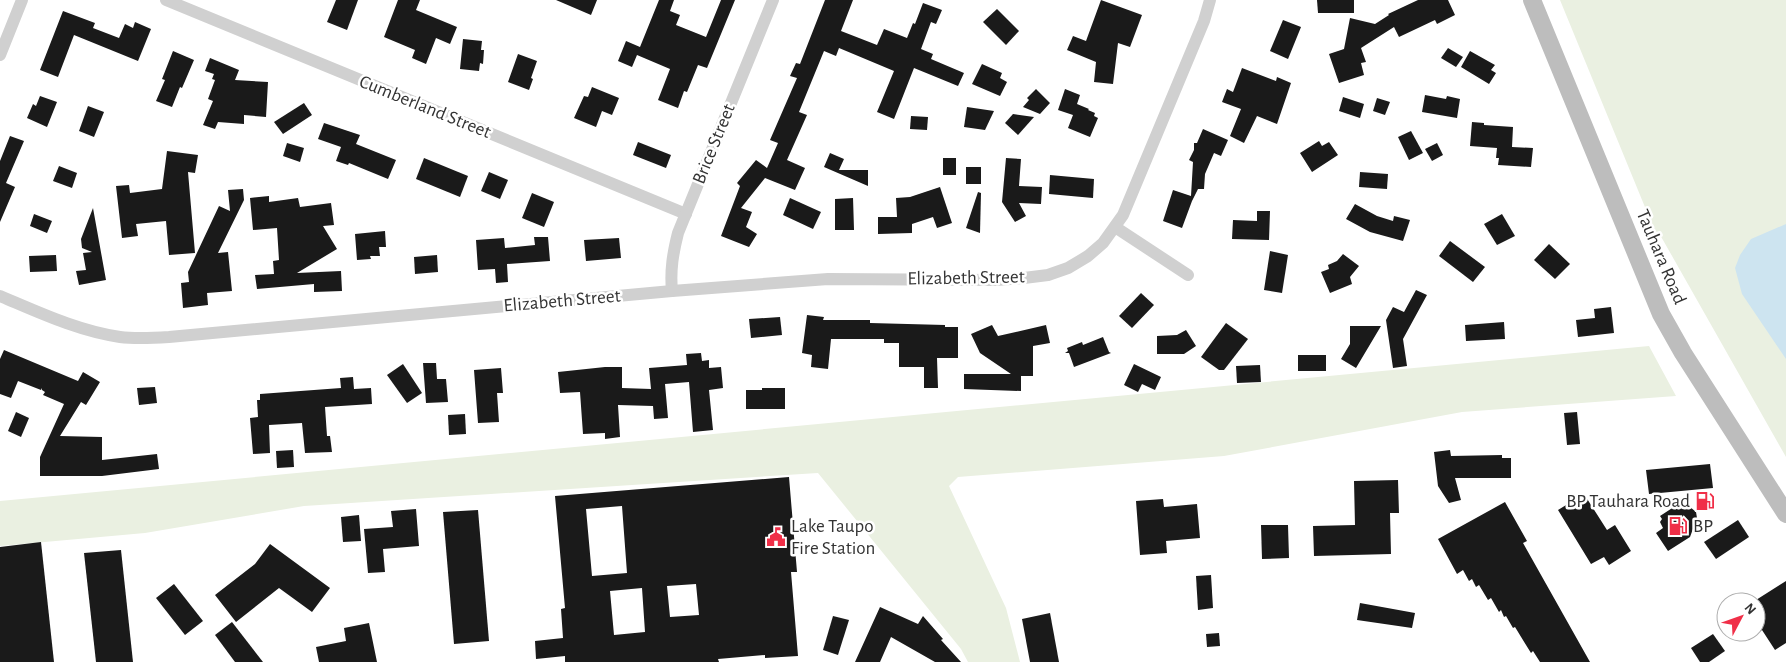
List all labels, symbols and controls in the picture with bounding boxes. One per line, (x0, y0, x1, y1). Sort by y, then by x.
street label: Cumberland Street (357, 72, 493, 142)
street label: Brice Street (689, 101, 739, 187)
street label: Tauhara Road (1633, 207, 1689, 307)
street label: Elizabeth Street (907, 267, 1025, 289)
street label: Elizabeth Street (503, 286, 621, 316)
fuel station icon: BP Tauhara Road (1694, 490, 1716, 512)
place label: BP Tauhara Road (1566, 492, 1690, 511)
fuel station icon: BP (1667, 515, 1689, 537)
place label: Lake Taupo Fire Station (791, 517, 875, 558)
place label: BP (1693, 517, 1713, 536)
public building icon: Lake Taupo Fire Station (765, 526, 787, 548)
north arrow (1716, 592, 1766, 642)
text: N (1742, 601, 1759, 617)

